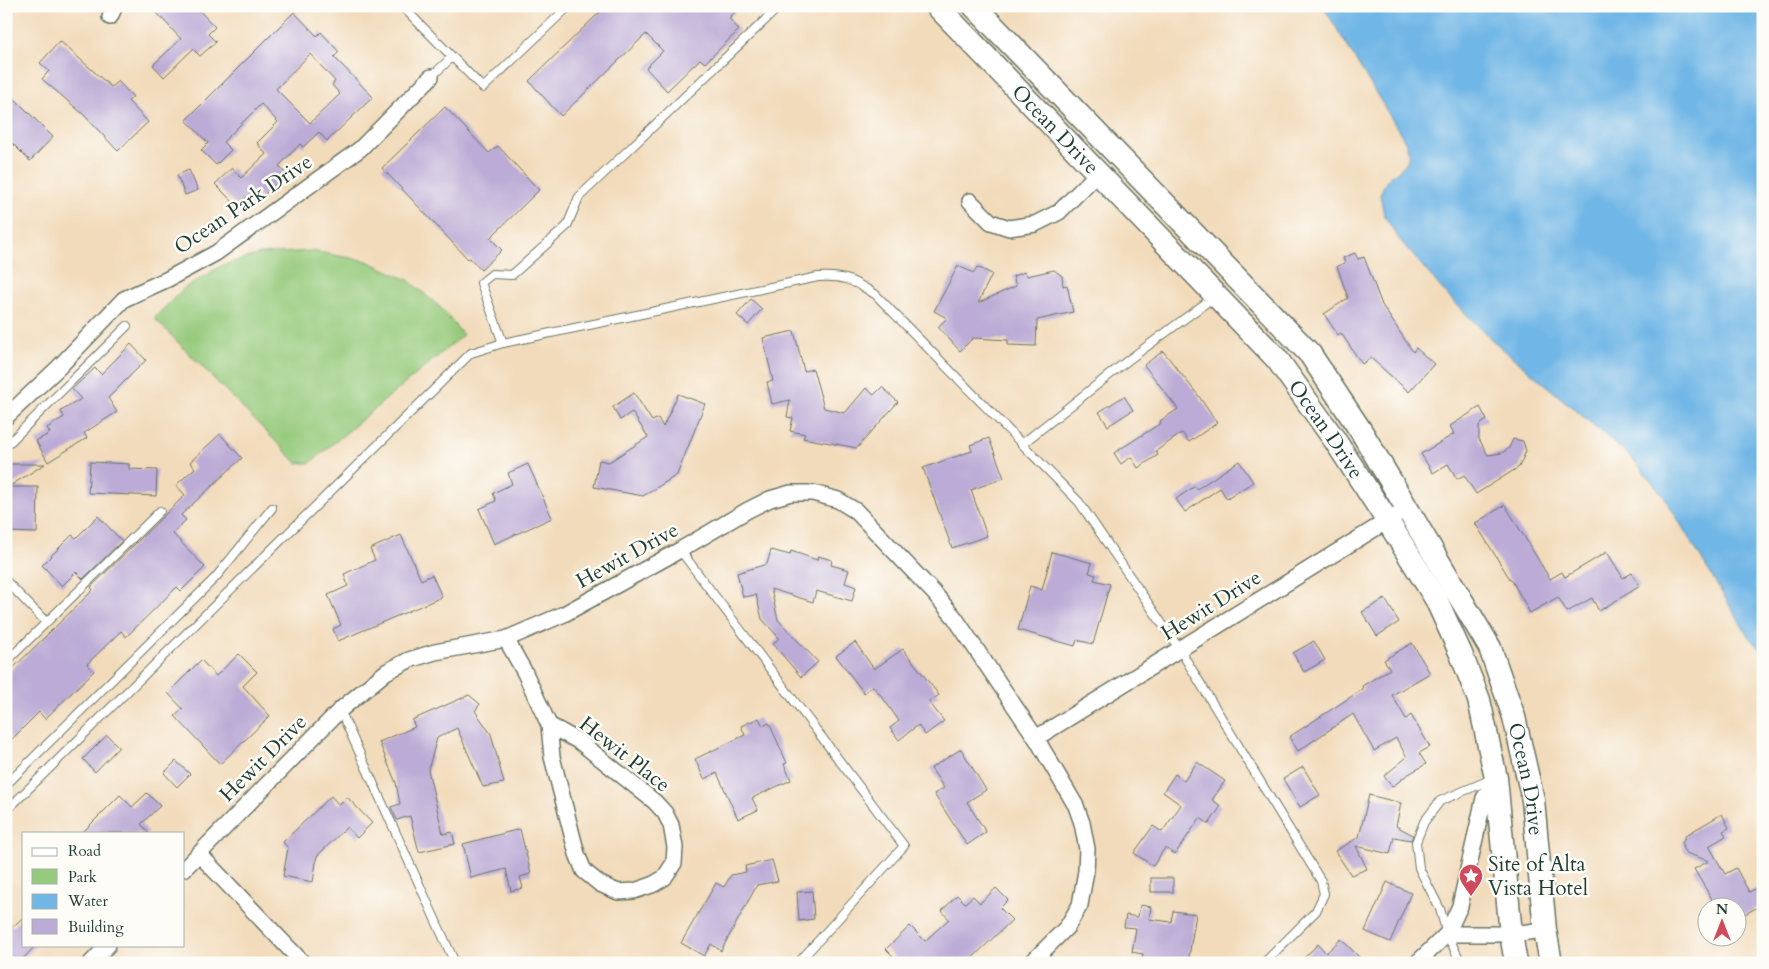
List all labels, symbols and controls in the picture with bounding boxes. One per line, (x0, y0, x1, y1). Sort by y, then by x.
street label: Ocean Drive (1005, 78, 1106, 181)
street label: Ocean Park Drive (169, 147, 318, 261)
street label: Ocean Drive (1281, 374, 1370, 485)
street label: Hewit Drive (571, 515, 684, 595)
street label: Hewit Drive (1156, 563, 1267, 648)
street label: Hewit Drive (213, 708, 314, 809)
street label: Hewit Place (573, 710, 676, 799)
street label: Ocean Drive (1501, 720, 1550, 837)
legend (22, 832, 185, 946)
text: Road (68, 841, 101, 861)
place label: Site of Alta Vista Hotel (1488, 850, 1588, 903)
place icon: Site of Alta Vista Hotel (1458, 863, 1484, 897)
text: Park (68, 867, 97, 887)
text: Water (67, 891, 109, 911)
north arrow (1696, 896, 1746, 946)
text: N (1716, 900, 1728, 919)
text: Building (68, 917, 124, 937)

